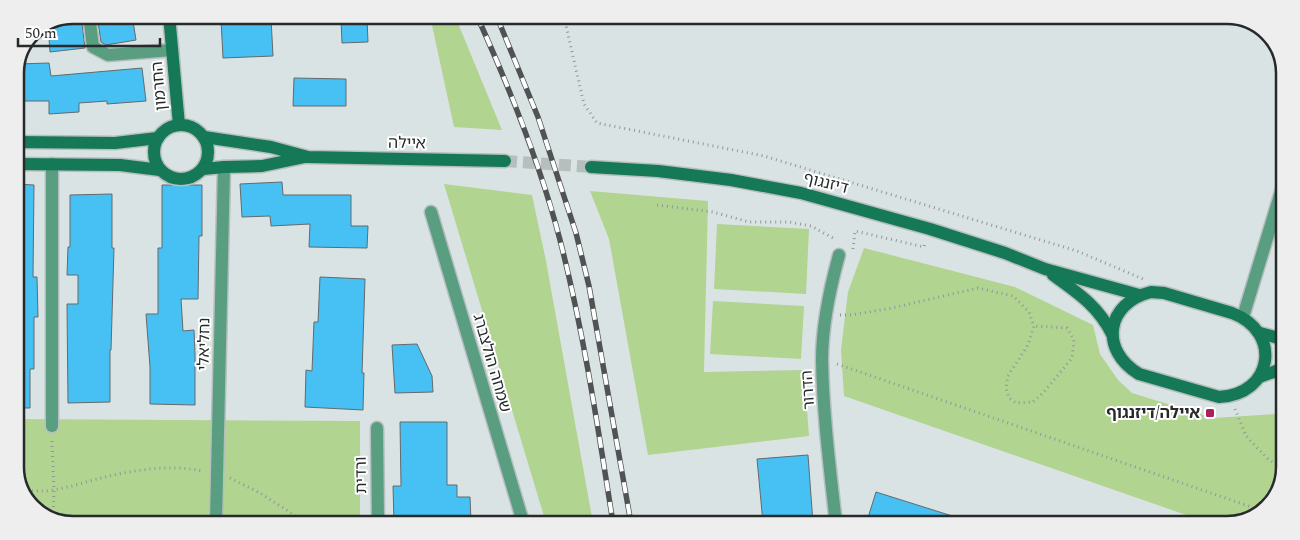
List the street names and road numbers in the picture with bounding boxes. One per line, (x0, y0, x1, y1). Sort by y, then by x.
street label: החרמון (145, 60, 173, 112)
street label: איילה (388, 131, 426, 155)
street label: דיזנגוף (801, 166, 851, 200)
street label: שמחה הולצברג (466, 311, 518, 415)
street label: נחליאלי (192, 317, 216, 371)
street label: הדרור (795, 369, 821, 411)
street label: ורדית (349, 456, 373, 494)

